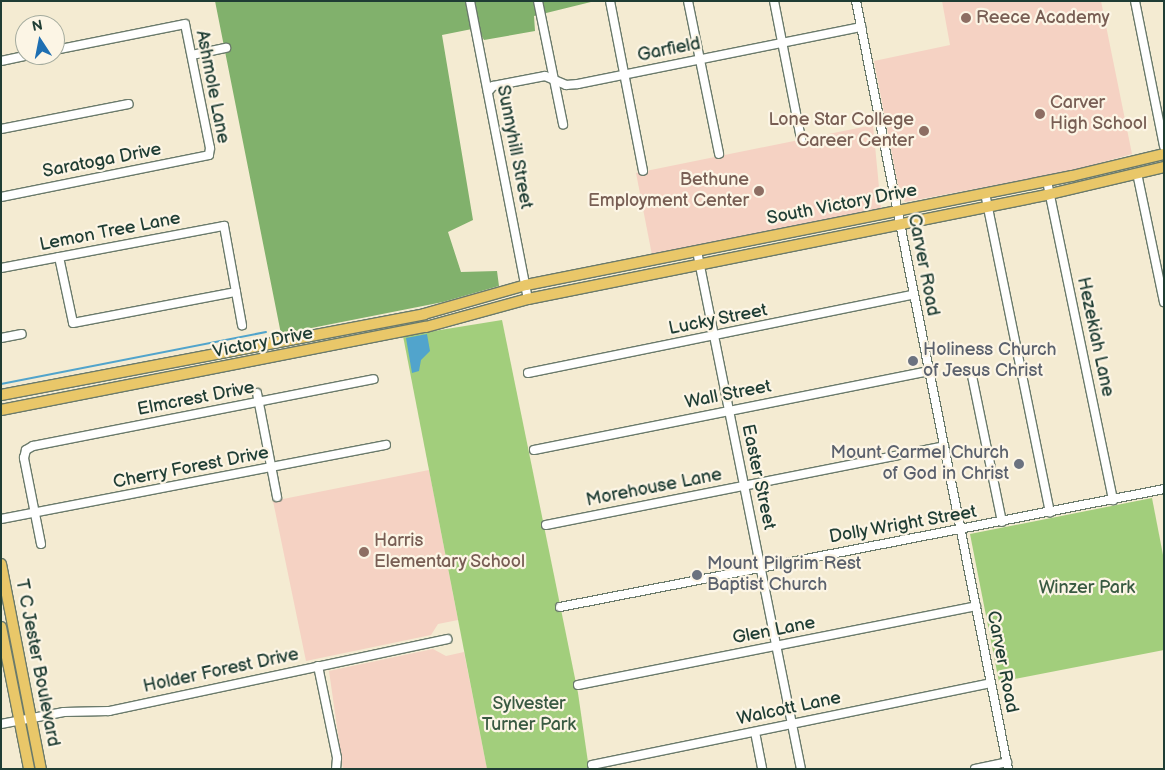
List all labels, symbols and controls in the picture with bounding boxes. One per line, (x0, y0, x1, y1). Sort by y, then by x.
place label: Reece Academy (976, 7, 1110, 29)
marker: Reece Academy (960, 12, 972, 24)
north arrow (15, 15, 65, 65)
text: N (30, 16, 44, 35)
street label: Ashmole Lane (190, 29, 234, 145)
street label: Garfield (636, 33, 702, 67)
street label: Sunnyhill Street (491, 83, 537, 211)
place label: Carver High School (1050, 93, 1147, 136)
marker: Carver High School (1034, 108, 1046, 120)
place label: Lone Star College Career Center (768, 110, 914, 152)
marker: Lone Star College Career Center (918, 125, 930, 137)
street label: Saratoga Drive (41, 139, 163, 183)
place label: Bethune Employment Center (588, 170, 749, 212)
street label: South Victory Drive (764, 180, 920, 230)
marker: Bethune Employment Center (753, 185, 765, 197)
street label: Lemon Tree Lane (37, 208, 183, 256)
street label: Carver Road (903, 212, 943, 318)
street label: Hezekiah Lane (1072, 275, 1118, 399)
street label: Lucky Street (666, 300, 770, 340)
street label: Victory Drive (210, 323, 316, 363)
place label: Holiness Church of Jesus Christ (923, 340, 1056, 382)
marker: Holiness Church of Jesus Christ (907, 355, 919, 367)
street label: Wall Street (683, 376, 773, 414)
street label: Elmcrest Drive (136, 377, 256, 421)
street label: Easter Street (736, 422, 780, 532)
street label: Cherry Forest Drive (111, 442, 271, 494)
place label: Mount Carmel Church of God in Christ (831, 443, 1009, 486)
marker: Mount Carmel Church of God in Christ (1013, 458, 1025, 470)
street label: Morehouse Lane (584, 464, 724, 512)
street label: Dolly Wright Street (827, 501, 979, 549)
place label: Harris Elementary School (374, 531, 527, 574)
marker: Harris Elementary School (358, 546, 370, 558)
place label: Mount Pilgrim Rest Baptist Church (707, 554, 861, 596)
marker: Mount Pilgrim Rest Baptist Church (691, 569, 703, 581)
street label: T C Jester Boulevard (10, 577, 64, 749)
park label: Winzer Park (1039, 577, 1135, 599)
street label: Carver Road (982, 609, 1022, 715)
street label: Glen Lane (731, 612, 817, 650)
street label: Holder Forest Drive (141, 644, 301, 698)
street label: Walcott Lane (735, 687, 843, 731)
park label: Sylvester Turner Park (482, 694, 576, 736)

